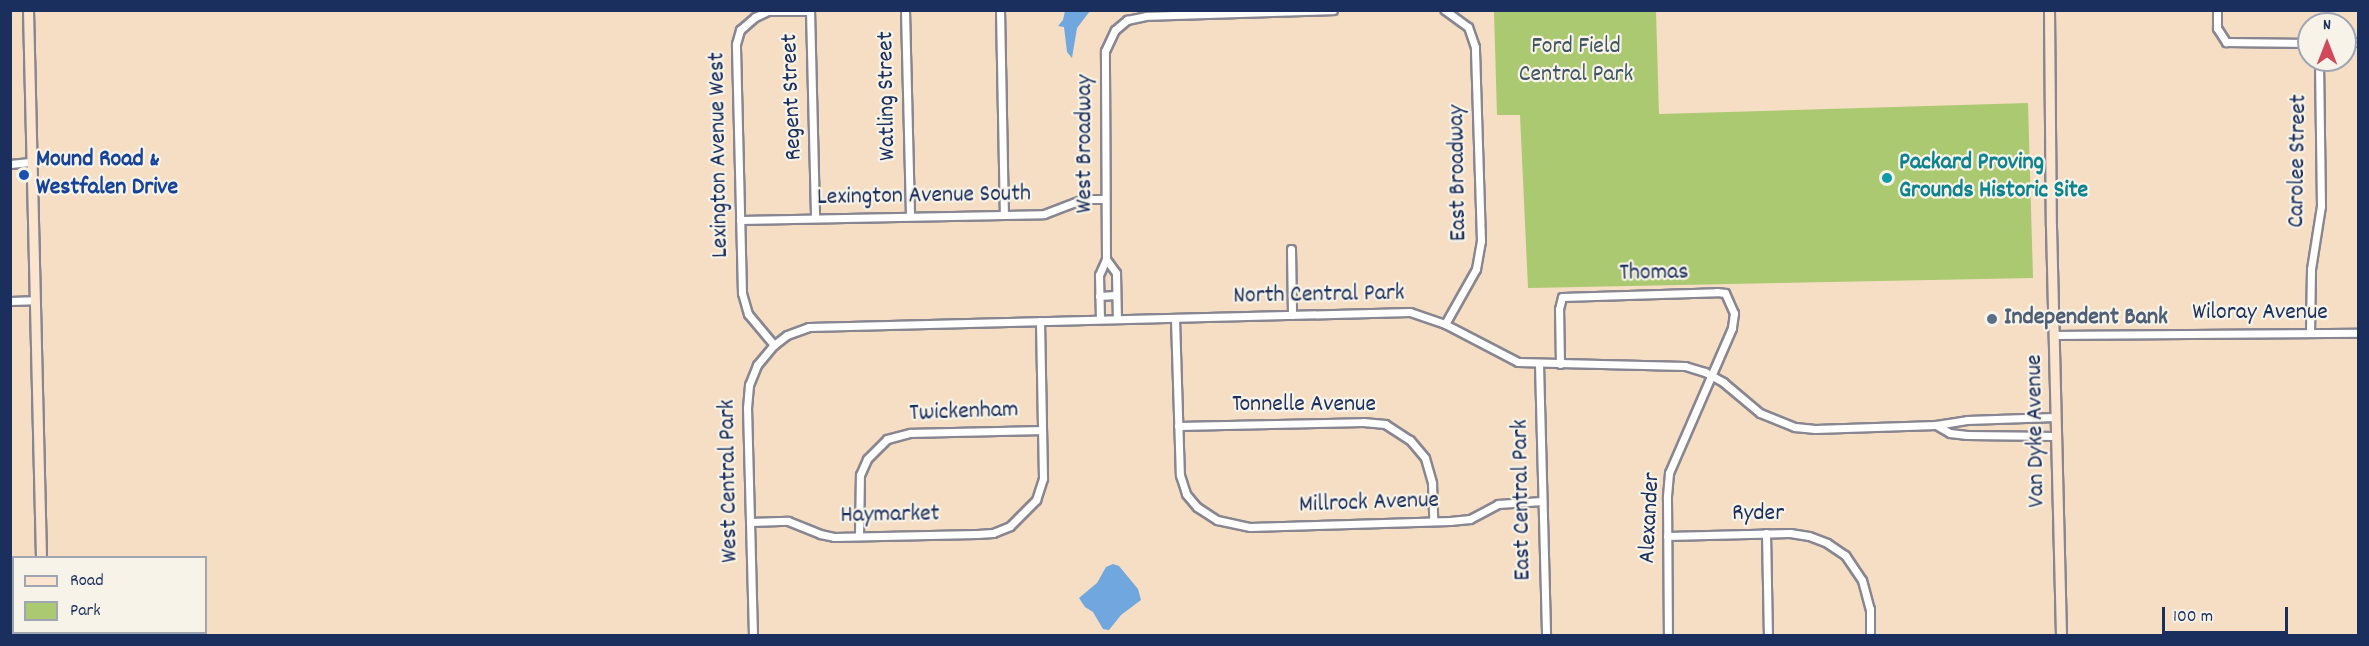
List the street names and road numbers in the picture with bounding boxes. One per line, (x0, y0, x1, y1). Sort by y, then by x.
street label: Watling Street (872, 31, 904, 161)
street label: Regent Street (776, 33, 810, 161)
street label: Lexington Avenue West (704, 52, 736, 258)
street label: West Broadway (1072, 75, 1100, 213)
street label: Carolee Street (2283, 94, 2315, 228)
street label: East Broadway (1443, 105, 1475, 241)
street label: Lexington Avenue South (817, 181, 1031, 213)
street label: Thomas (1619, 259, 1689, 289)
street label: North Central Park (1233, 280, 1405, 312)
street label: Wiloray Avenue (2192, 300, 2328, 328)
street label: Van Dyke Avenue (2021, 354, 2053, 508)
street label: Tonnelle Avenue (1232, 392, 1376, 420)
street label: Twickenham (909, 397, 1019, 429)
street label: West Central Park (714, 399, 746, 563)
street label: East Central Park (1507, 419, 1539, 581)
street label: Alexander (1634, 472, 1668, 564)
street label: Millrock Avenue (1298, 487, 1440, 521)
street label: Haymarket (840, 501, 940, 531)
street label: Ryder (1732, 501, 1784, 529)

